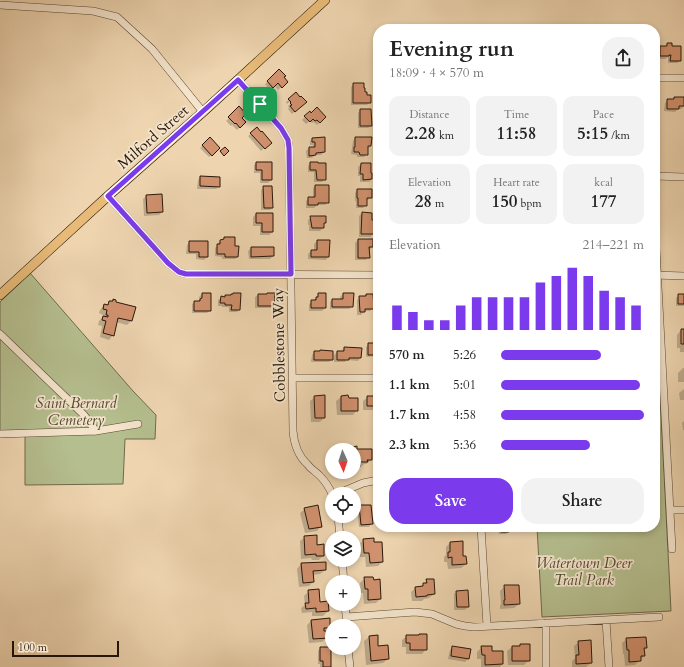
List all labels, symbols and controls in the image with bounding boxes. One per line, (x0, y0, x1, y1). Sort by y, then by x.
text: Evening run (389, 34, 514, 64)
button: share (602, 37, 644, 79)
text: 18:09 · 4 × 570 m (389, 64, 484, 82)
pin (243, 87, 277, 121)
icon: arrive (249, 93, 271, 115)
street label: Milford Street (113, 100, 193, 174)
text: Distance (409, 107, 450, 122)
text: Time (504, 107, 529, 122)
text: Pace (593, 107, 614, 122)
text: 2.28 (405, 122, 436, 145)
text: 11:58 (497, 122, 536, 145)
text: 5:15 (577, 122, 608, 145)
text: km (436, 128, 454, 143)
text: /km (608, 128, 630, 143)
text: Elevation (408, 175, 451, 190)
text: Heart rate (493, 175, 540, 190)
text: kcal (594, 175, 613, 190)
text: 28 (415, 190, 432, 213)
text: 150 (491, 190, 518, 213)
text: 177 (590, 190, 617, 213)
text: m (432, 196, 444, 211)
text: bpm (518, 196, 542, 211)
text: Elevation (389, 236, 441, 254)
text: 214–221 m (582, 236, 644, 254)
street label: Cobblestone Way (268, 288, 290, 402)
text: 570 m (389, 346, 424, 364)
text: 5:26 (453, 346, 476, 364)
text: 1.1 km (389, 376, 430, 394)
text: 5:01 (453, 376, 476, 394)
park label: Saint Bernard Cemetery (35, 393, 117, 430)
text: 1.7 km (389, 406, 430, 424)
text: 4:58 (453, 406, 476, 424)
text: 2.3 km (389, 436, 430, 454)
text: 5:36 (453, 436, 476, 454)
north arrow (325, 443, 361, 479)
map controls (325, 443, 361, 655)
button: Save (389, 478, 513, 524)
button: Share (521, 478, 644, 524)
button: locate (325, 487, 361, 523)
button: layers (325, 531, 361, 567)
park label: Watertown Deer Trail Park (536, 553, 633, 590)
button: + (325, 575, 361, 611)
button: − (325, 619, 361, 655)
scale bar (12, 639, 119, 658)
text: 100 m (18, 640, 47, 655)

